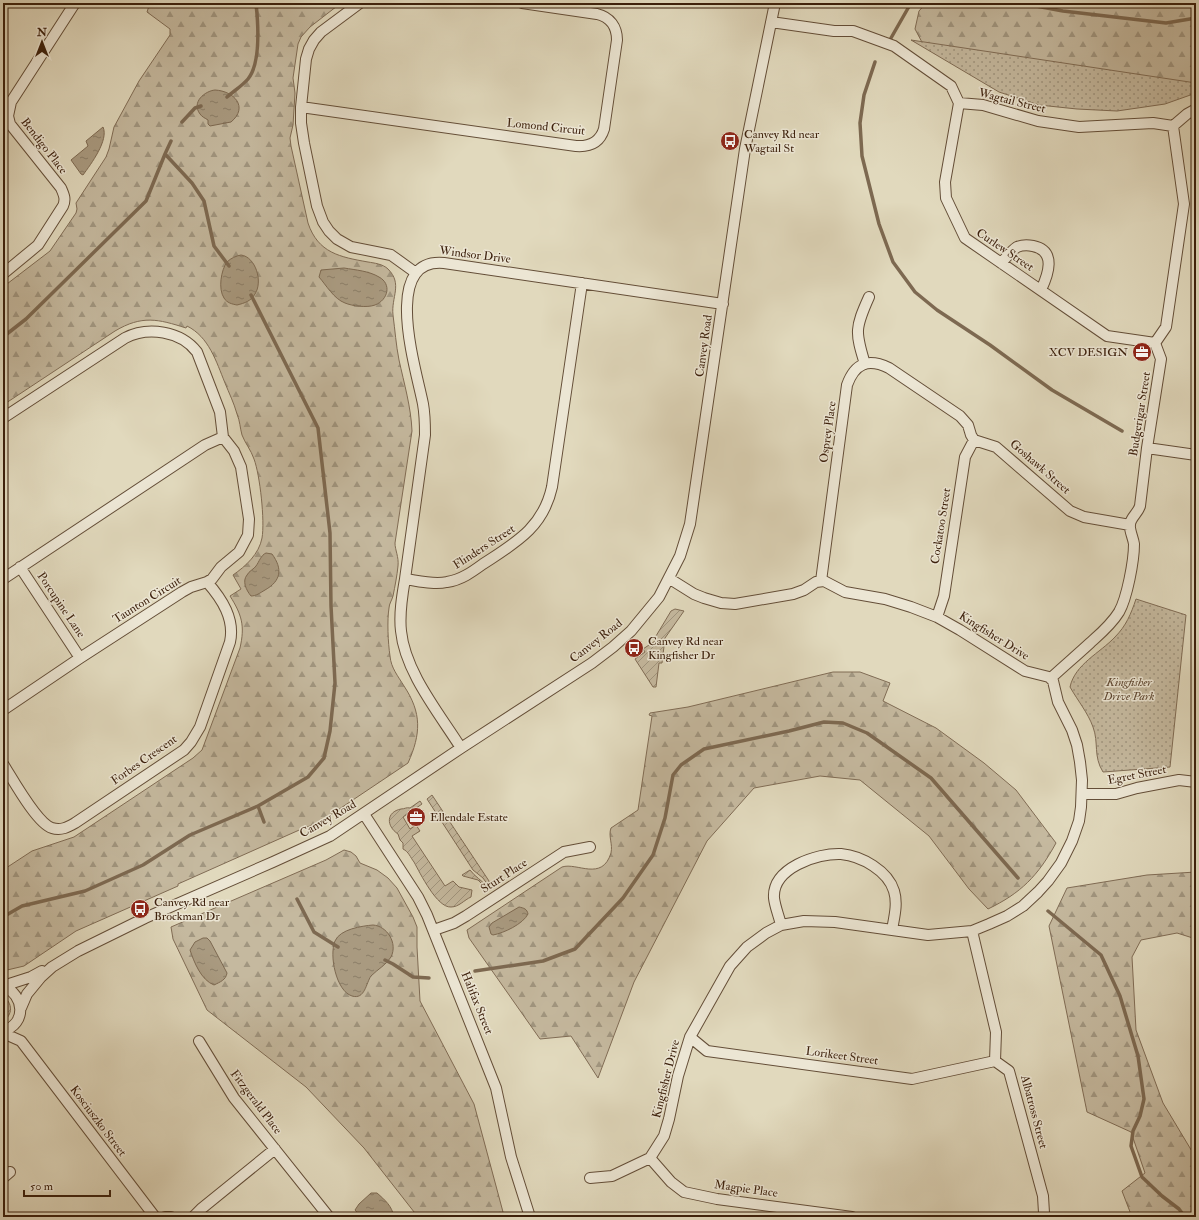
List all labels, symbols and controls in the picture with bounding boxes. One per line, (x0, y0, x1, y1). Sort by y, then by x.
north arrow (22, 22, 62, 62)
text: N (36, 26, 48, 39)
street label: Wagtail Street (976, 85, 1047, 117)
street label: Bendigo Place (17, 115, 71, 177)
street label: Lomond Circuit (506, 115, 586, 139)
place label: Canvey Rd near Wagtail St (743, 127, 820, 156)
bus stop icon: Canvey Rd near Wagtail St (719, 130, 741, 152)
street label: Curlew Street (973, 225, 1037, 275)
street label: Windsor Drive (437, 243, 512, 267)
street label: Canvey Road (692, 314, 716, 378)
office icon: XCV DESIGN (1131, 341, 1153, 363)
place label: XCV DESIGN (1049, 345, 1128, 360)
street label: Budgerigar Street (1126, 371, 1154, 457)
street label: Osprey Place (816, 400, 840, 464)
street label: Goshawk Street (1007, 437, 1074, 498)
street label: Cockatoo Street (928, 487, 954, 565)
street label: Flinders Street (450, 521, 518, 573)
street label: Porcupine Lane (34, 569, 88, 641)
street label: Taunton Circuit (110, 573, 184, 627)
street label: Kingfisher Drive (956, 608, 1032, 664)
street label: Canvey Road (567, 616, 625, 666)
place label: Canvey Rd near Kingfisher Dr (648, 634, 724, 663)
bus stop icon: Canvey Rd near Kingfisher Dr (623, 637, 645, 659)
park label: Kingfisher Drive Park (1102, 675, 1155, 704)
street label: Forbes Crescent (108, 732, 180, 788)
street label: Egret Street (1106, 762, 1168, 788)
street label: Canvey Road (297, 797, 359, 841)
office icon: Ellendale Estate (405, 806, 427, 828)
place label: Ellendale Estate (430, 810, 508, 825)
street label: Sturt Place (478, 855, 530, 897)
place label: Canvey Rd near Brockman Dr (154, 895, 230, 924)
bus stop icon: Canvey Rd near Brockman Dr (129, 898, 151, 920)
street label: Halifax Street (458, 969, 496, 1037)
street label: Kingfisher Drive (649, 1038, 683, 1120)
street label: Lorikeet Street (805, 1043, 879, 1069)
street label: Fitzgerald Place (227, 1067, 285, 1137)
street label: Albatross Street (1017, 1073, 1051, 1150)
street label: Kosciuszko Street (66, 1083, 130, 1160)
scale bar (24, 1172, 110, 1198)
street label: Magpie Place (713, 1177, 779, 1201)
text: 50 m (30, 1179, 54, 1194)

